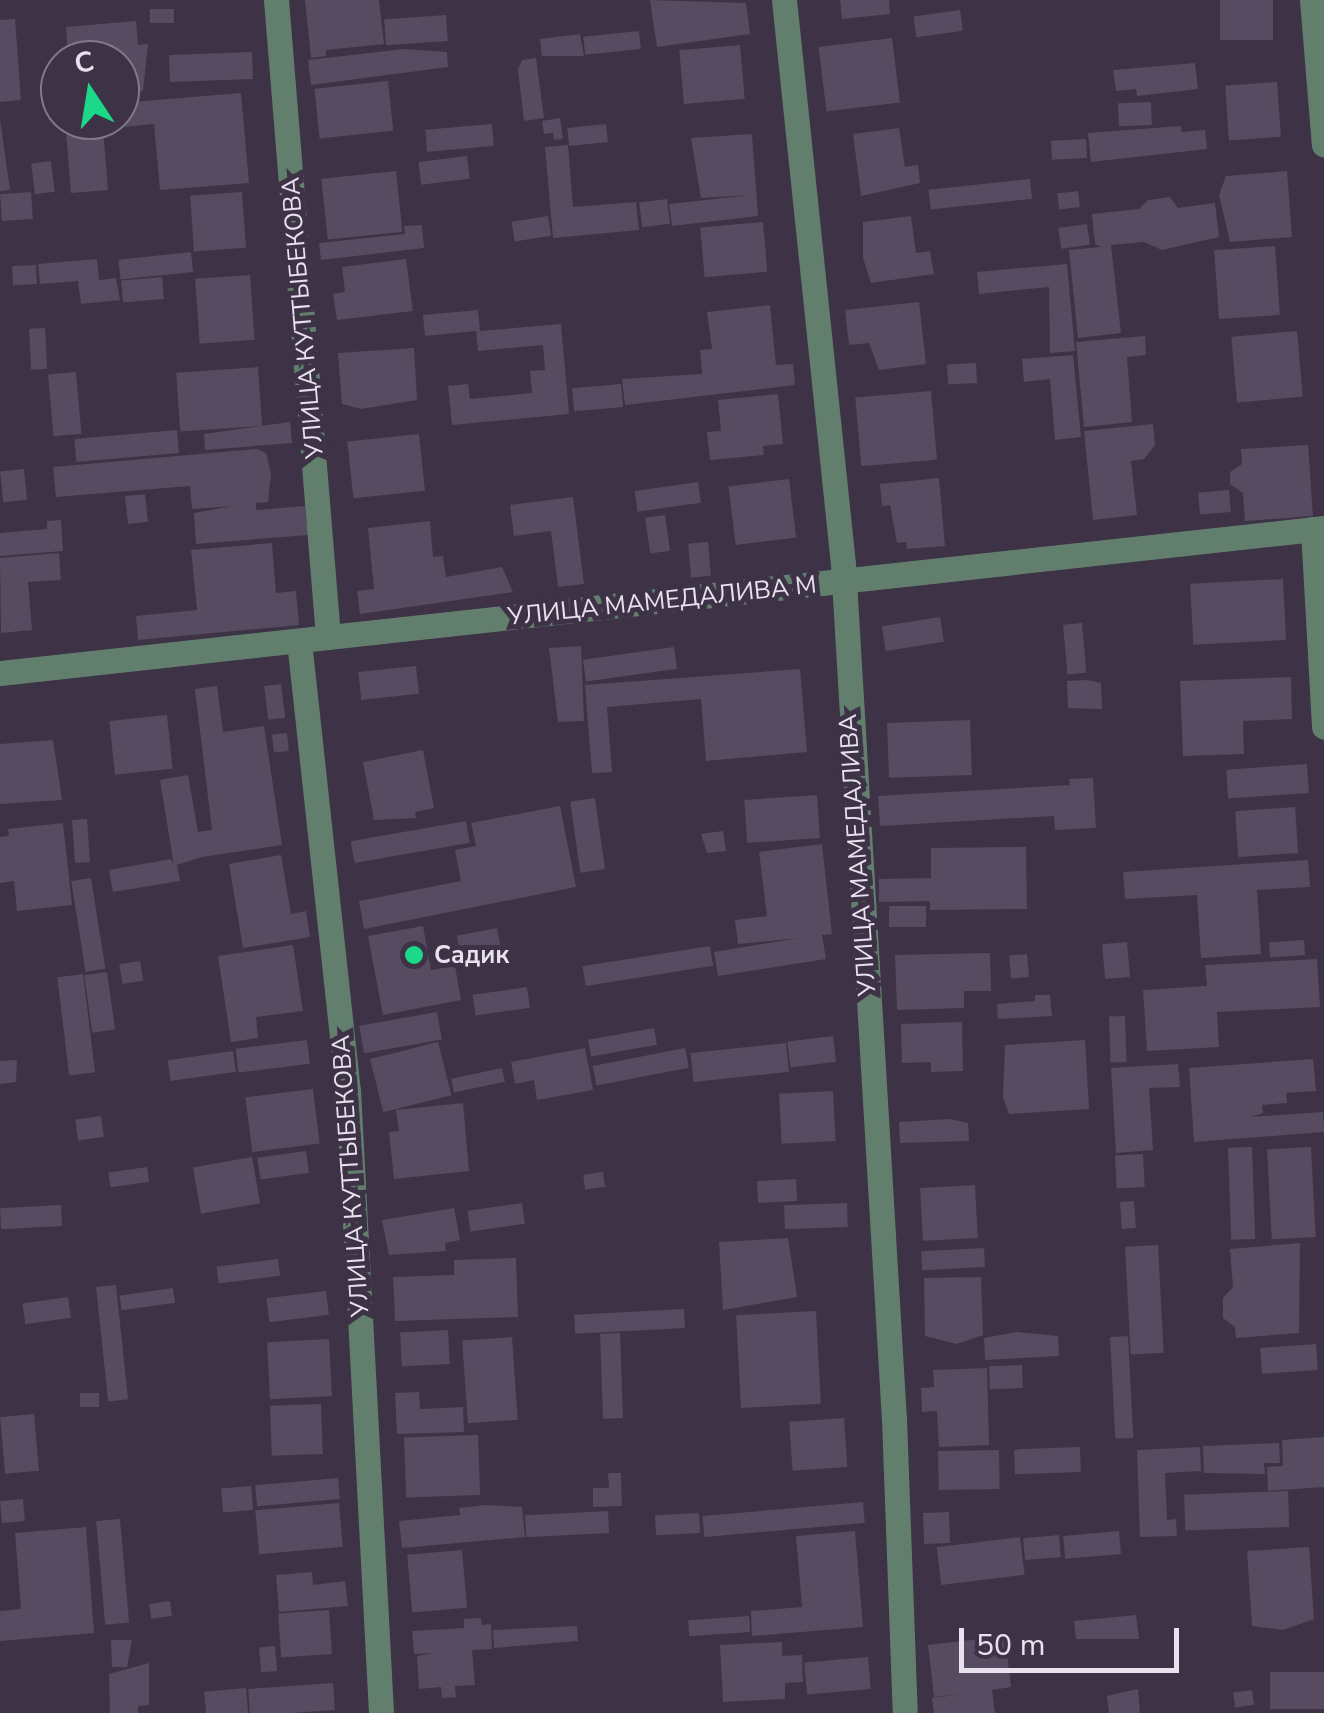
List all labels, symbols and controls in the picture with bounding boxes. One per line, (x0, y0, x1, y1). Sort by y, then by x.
north arrow (40, 40, 140, 140)
text: С (71, 42, 97, 83)
street label: УЛИЦА КУТТЫБЕКОВА (276, 176, 330, 460)
street label: УЛИЦА МАМЕДАЛИВА М (506, 570, 818, 632)
street label: УЛИЦА МАМЕДАЛИВА (833, 713, 883, 997)
place label: Садик (434, 940, 509, 970)
marker: Садик (403, 944, 425, 966)
street label: УЛИЦА КУТТЫБЕКОВА (326, 1034, 376, 1318)
scale bar (964, 1608, 1184, 1670)
text: 50 m (976, 1625, 1045, 1666)

